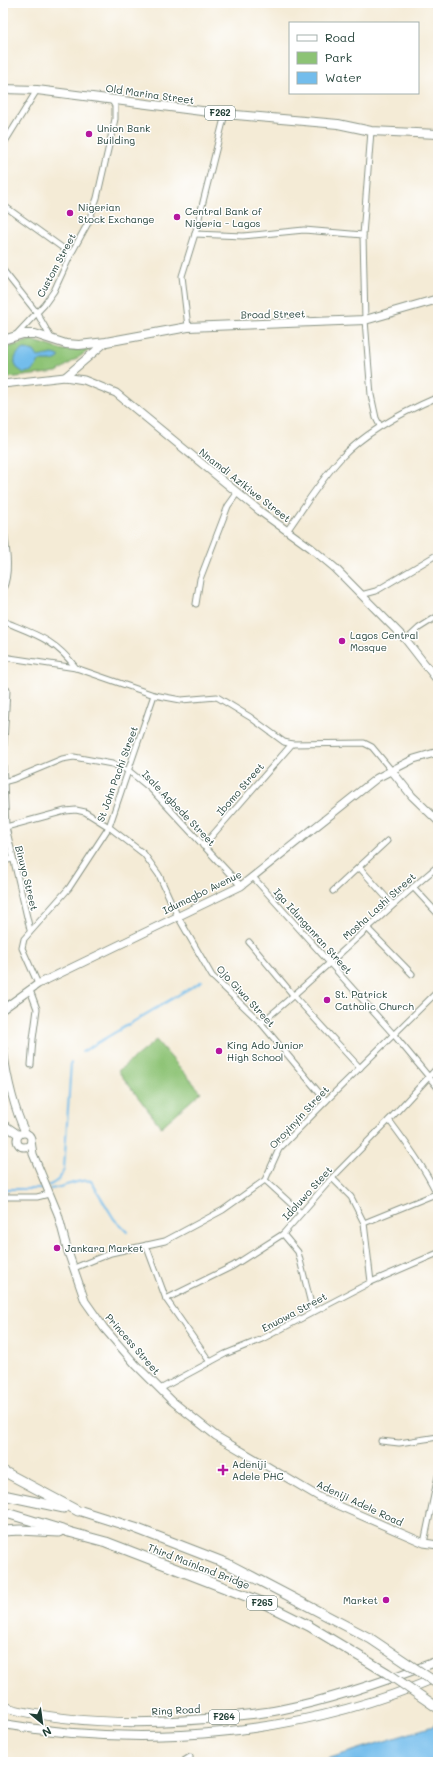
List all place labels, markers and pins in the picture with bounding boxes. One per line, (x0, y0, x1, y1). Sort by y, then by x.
place label: Union Bank Building (97, 121, 150, 147)
marker: Union Bank Building (84, 129, 94, 139)
place label: Nigerian Stock Exchange (78, 200, 154, 226)
place label: Central Bank of Nigeria - Lagos (185, 204, 263, 230)
marker: Nigerian Stock Exchange (65, 208, 75, 218)
marker: Central Bank of Nigeria - Lagos (172, 212, 182, 222)
place label: Lagos Central Mosque (350, 628, 418, 654)
marker: Lagos Central Mosque (337, 636, 347, 646)
place label: St. Patrick Catholic Church (335, 987, 414, 1013)
marker: St. Patrick Catholic Church (322, 995, 332, 1005)
place label: King Ado Junior High School (227, 1038, 304, 1064)
marker: King Ado Junior High School (214, 1046, 224, 1056)
place label: Jankara Market (65, 1241, 143, 1255)
marker: Jankara Market (52, 1243, 62, 1253)
place label: Adeniji Adele PHC (232, 1457, 284, 1483)
marker: Adeniji Adele PHC (217, 1464, 229, 1476)
place label: Market (343, 1593, 378, 1607)
marker: Market (381, 1595, 391, 1605)

